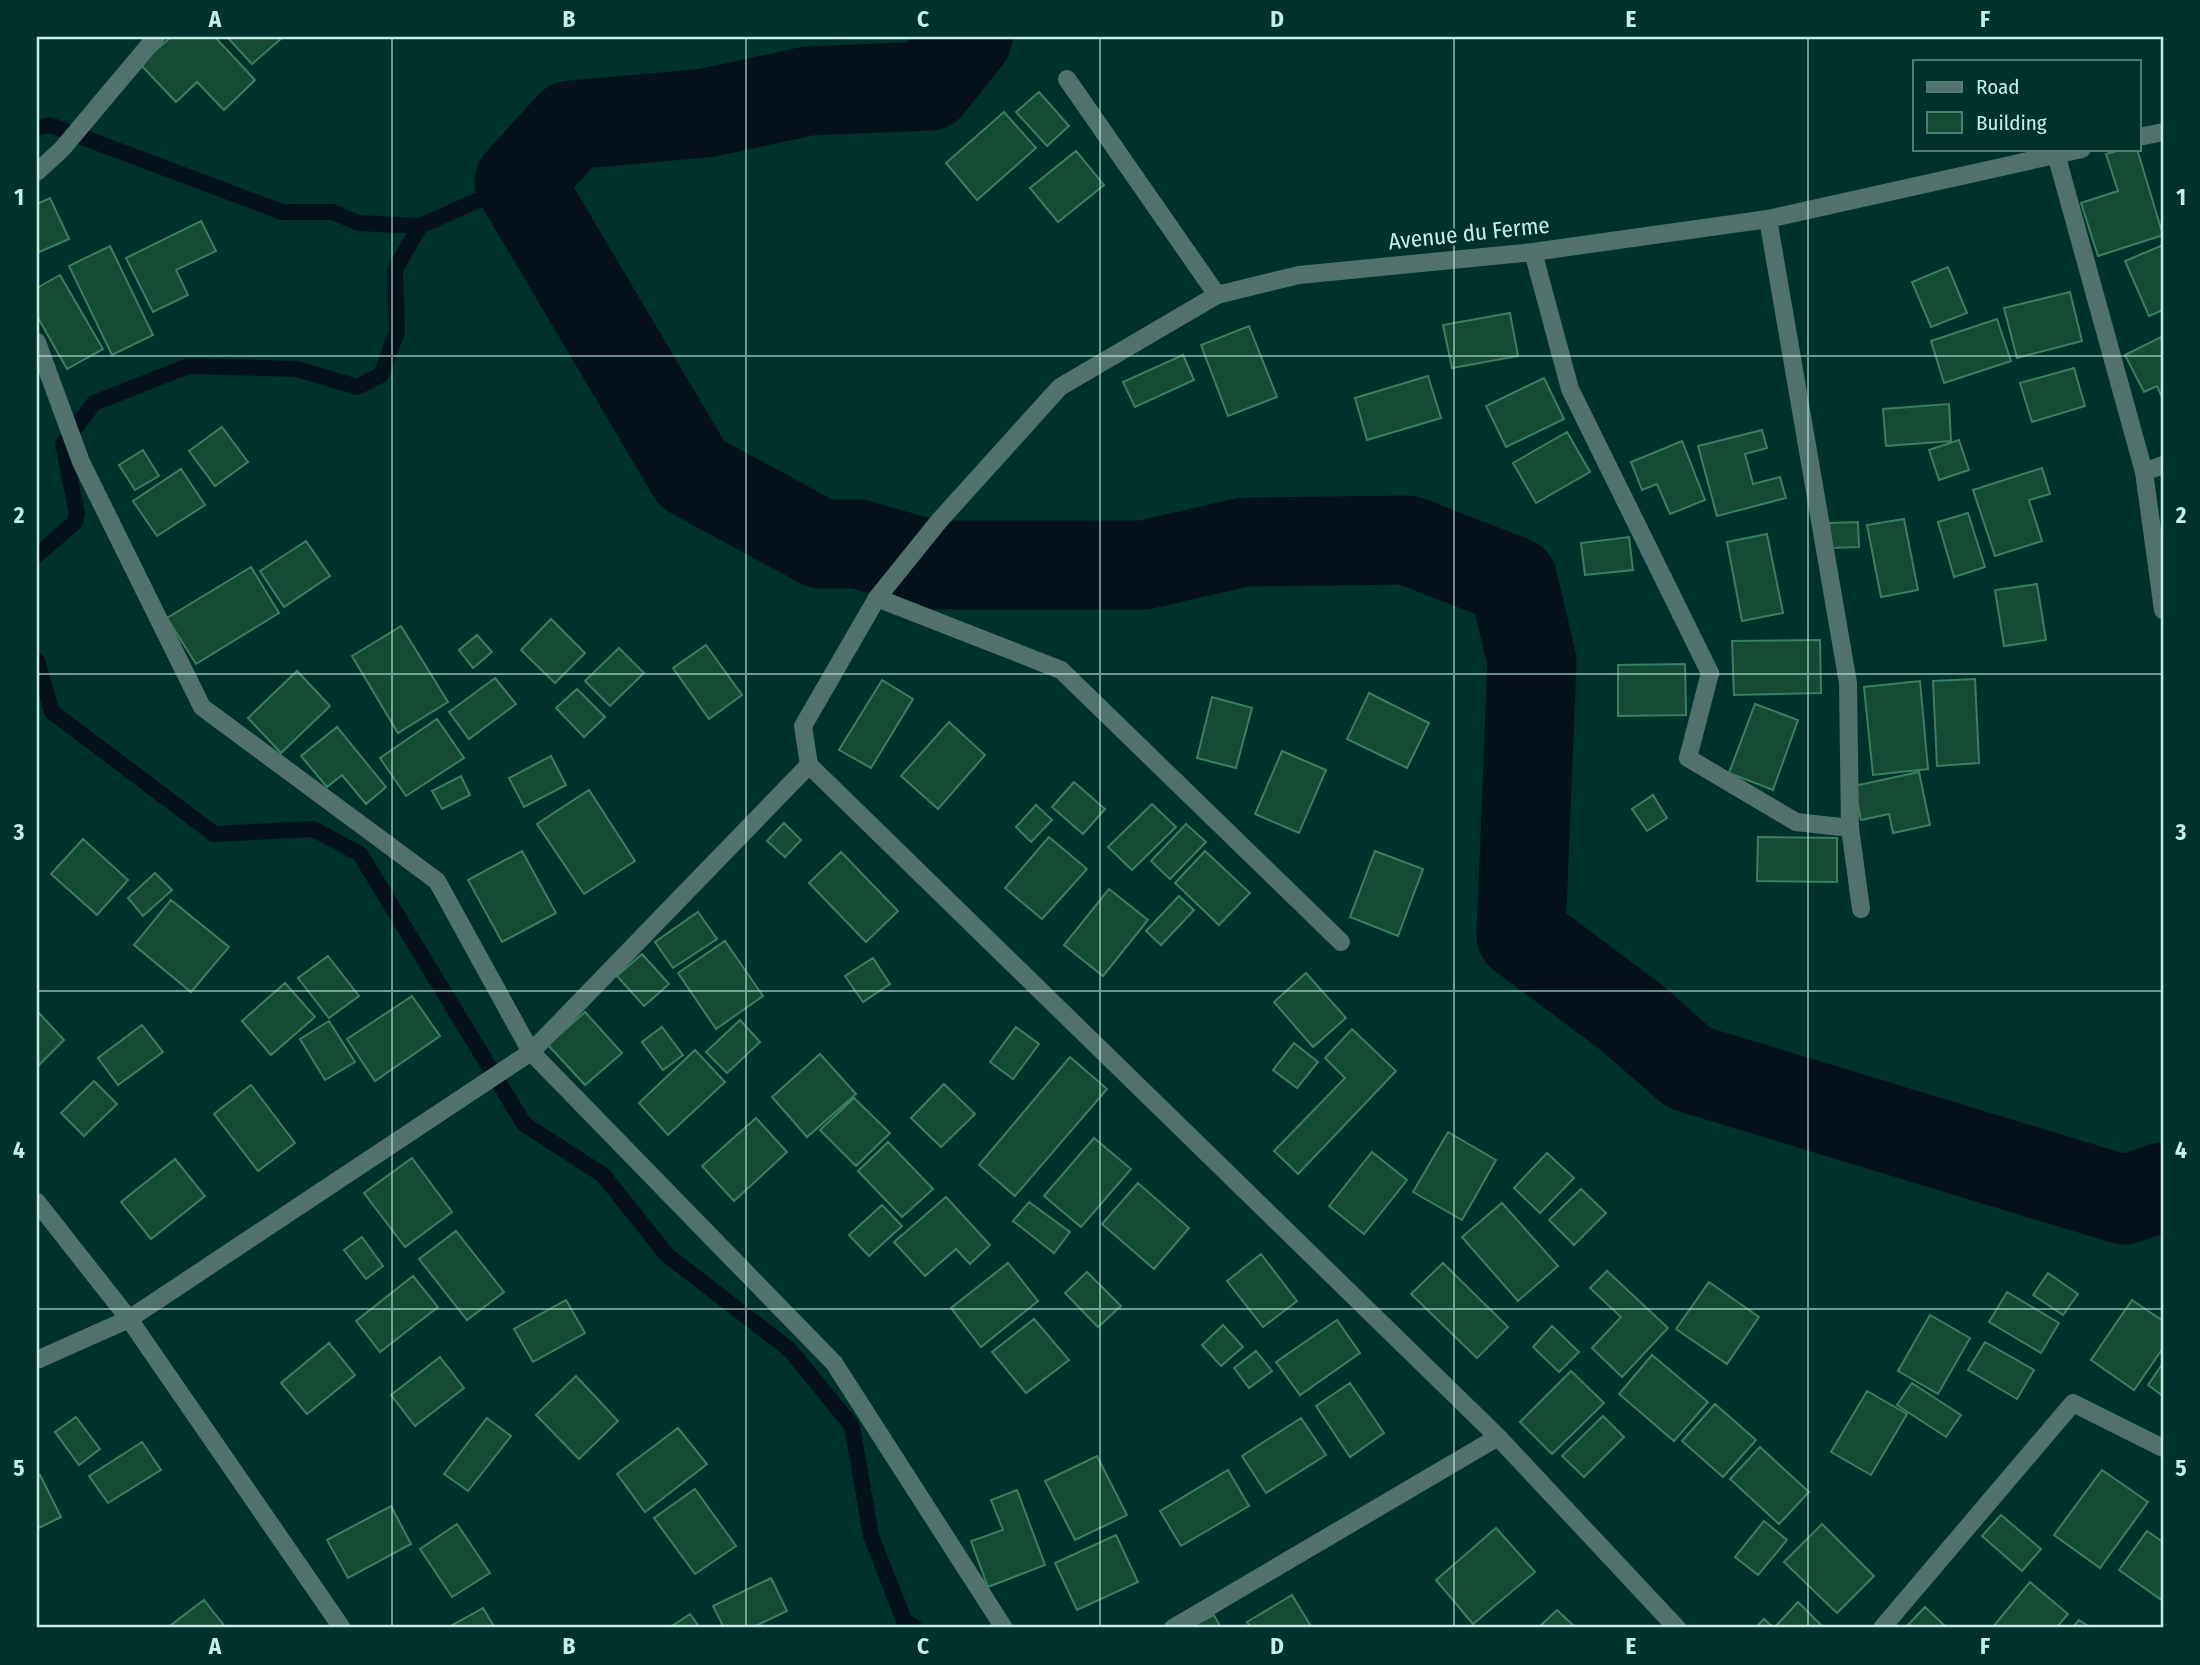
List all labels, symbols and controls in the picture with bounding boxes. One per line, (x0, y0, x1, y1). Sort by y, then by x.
text: A (208, 5, 222, 33)
text: B (563, 5, 576, 33)
text: C (917, 5, 929, 33)
text: D (1270, 5, 1284, 33)
text: E (1626, 5, 1637, 33)
text: F (1980, 5, 1990, 33)
legend (1913, 60, 2140, 150)
text: Road (1976, 74, 2020, 100)
text: Building (1976, 110, 2047, 136)
text: 1 (14, 183, 24, 211)
text: 1 (2176, 183, 2186, 211)
street label: Avenue du Ferme (1387, 211, 1551, 255)
text: 2 (13, 501, 25, 529)
text: 2 (2175, 501, 2187, 529)
text: 3 (13, 818, 25, 846)
text: 3 (2175, 818, 2187, 846)
text: 4 (13, 1136, 25, 1164)
text: 4 (2175, 1136, 2187, 1164)
text: 5 (13, 1454, 25, 1482)
text: 5 (2175, 1454, 2187, 1482)
text: A (208, 1632, 222, 1660)
text: B (563, 1632, 576, 1660)
text: C (917, 1632, 929, 1660)
text: D (1270, 1632, 1284, 1660)
text: E (1626, 1632, 1637, 1660)
text: F (1980, 1632, 1990, 1660)

